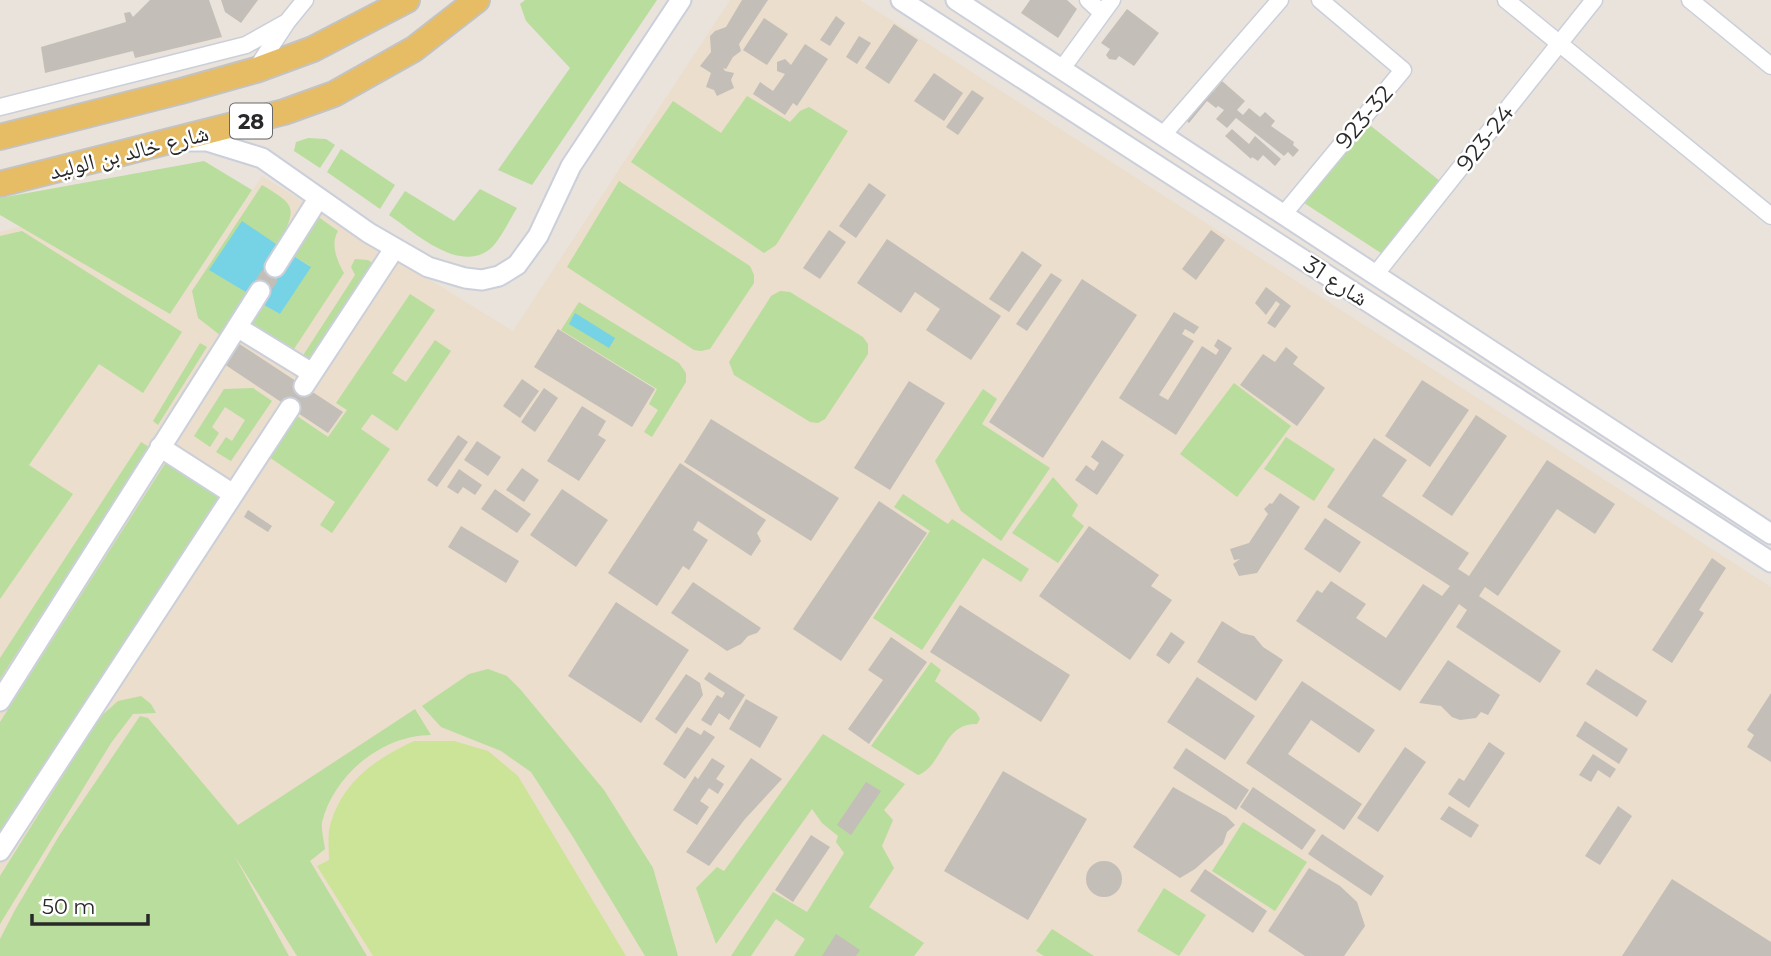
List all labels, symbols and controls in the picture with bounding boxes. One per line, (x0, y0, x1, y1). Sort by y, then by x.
street label: 923-32 (1329, 80, 1399, 154)
street label: 923-24 (1450, 99, 1520, 177)
road number: 28 (230, 104, 272, 138)
street label: شارع خالد بن الوليد (47, 119, 212, 186)
street label: شارع 31 (1298, 250, 1373, 313)
scale bar (32, 883, 147, 927)
text: 50 m (42, 894, 96, 919)

